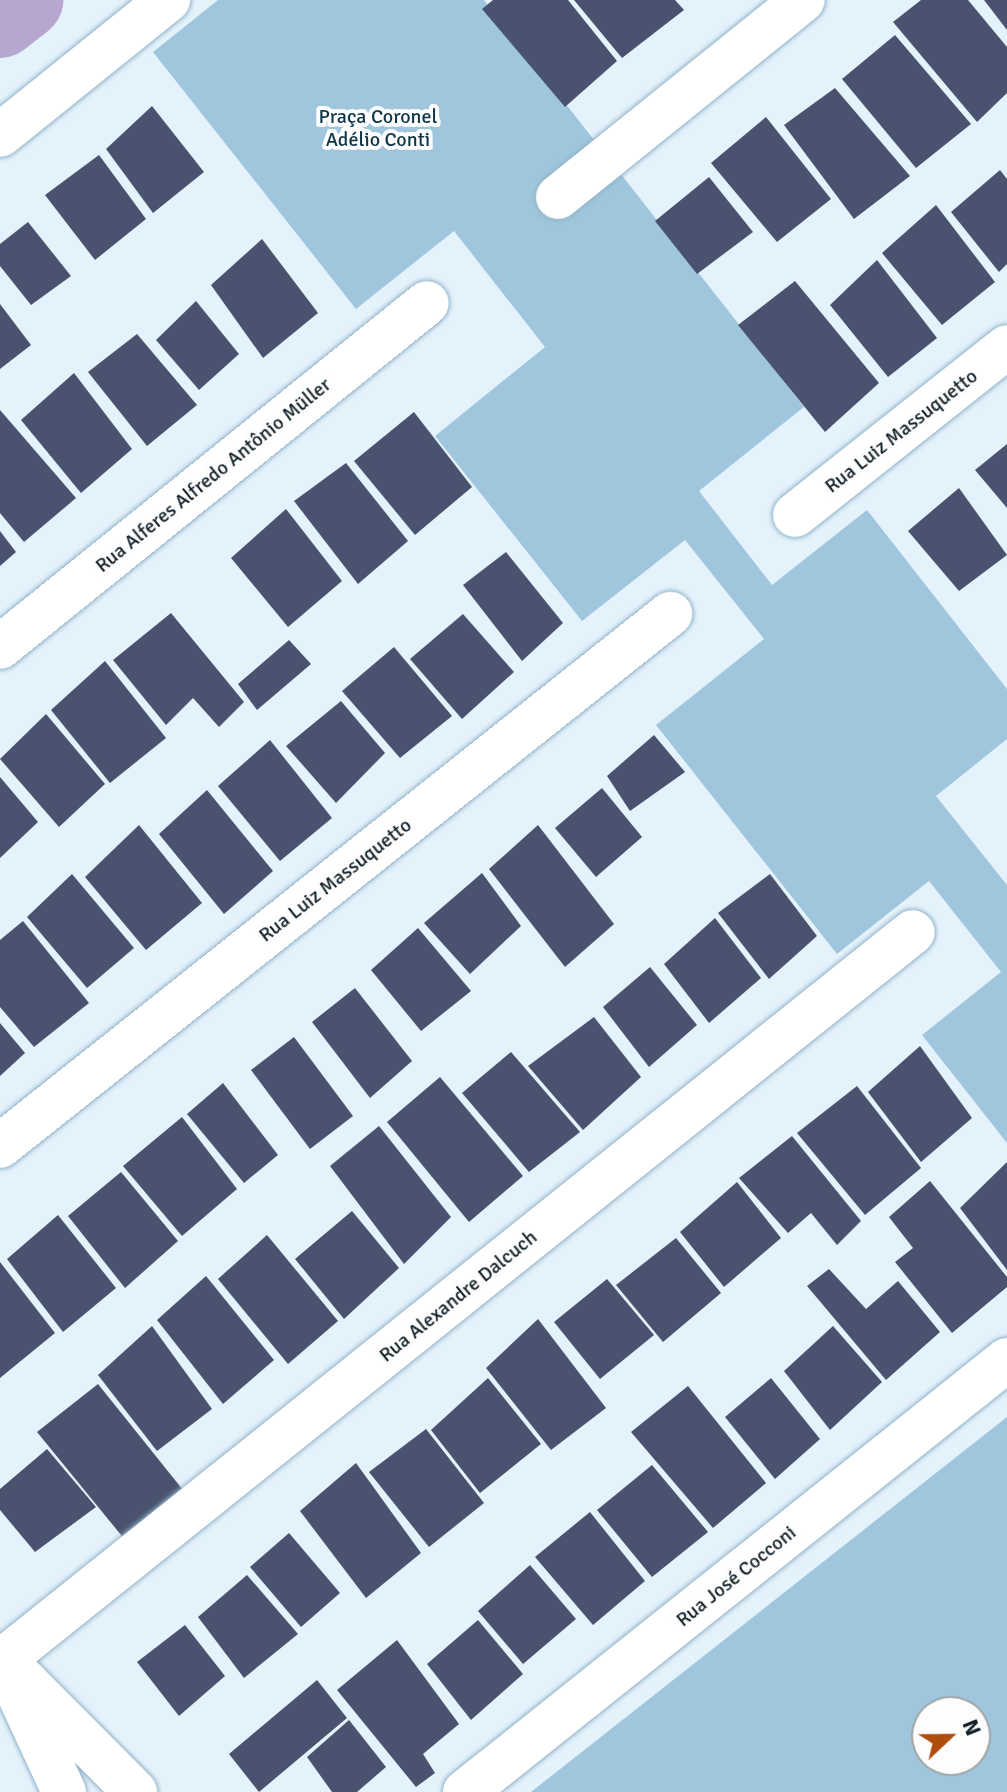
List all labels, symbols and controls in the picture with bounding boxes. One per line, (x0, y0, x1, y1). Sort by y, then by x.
park label: Praça Coronel Adélio Conti (319, 105, 437, 152)
street label: Rua Luiz Massuquetto (820, 364, 982, 498)
street label: Rua Alferes Alfredo Antônio Müller (90, 373, 336, 577)
street label: Rua Luiz Massuquetto (254, 813, 416, 947)
street label: Rua Alexandre Dalcuch (374, 1225, 542, 1367)
street label: Rua José Cocconi (671, 1520, 801, 1632)
north arrow (911, 1696, 991, 1776)
text: N (956, 1715, 987, 1740)

